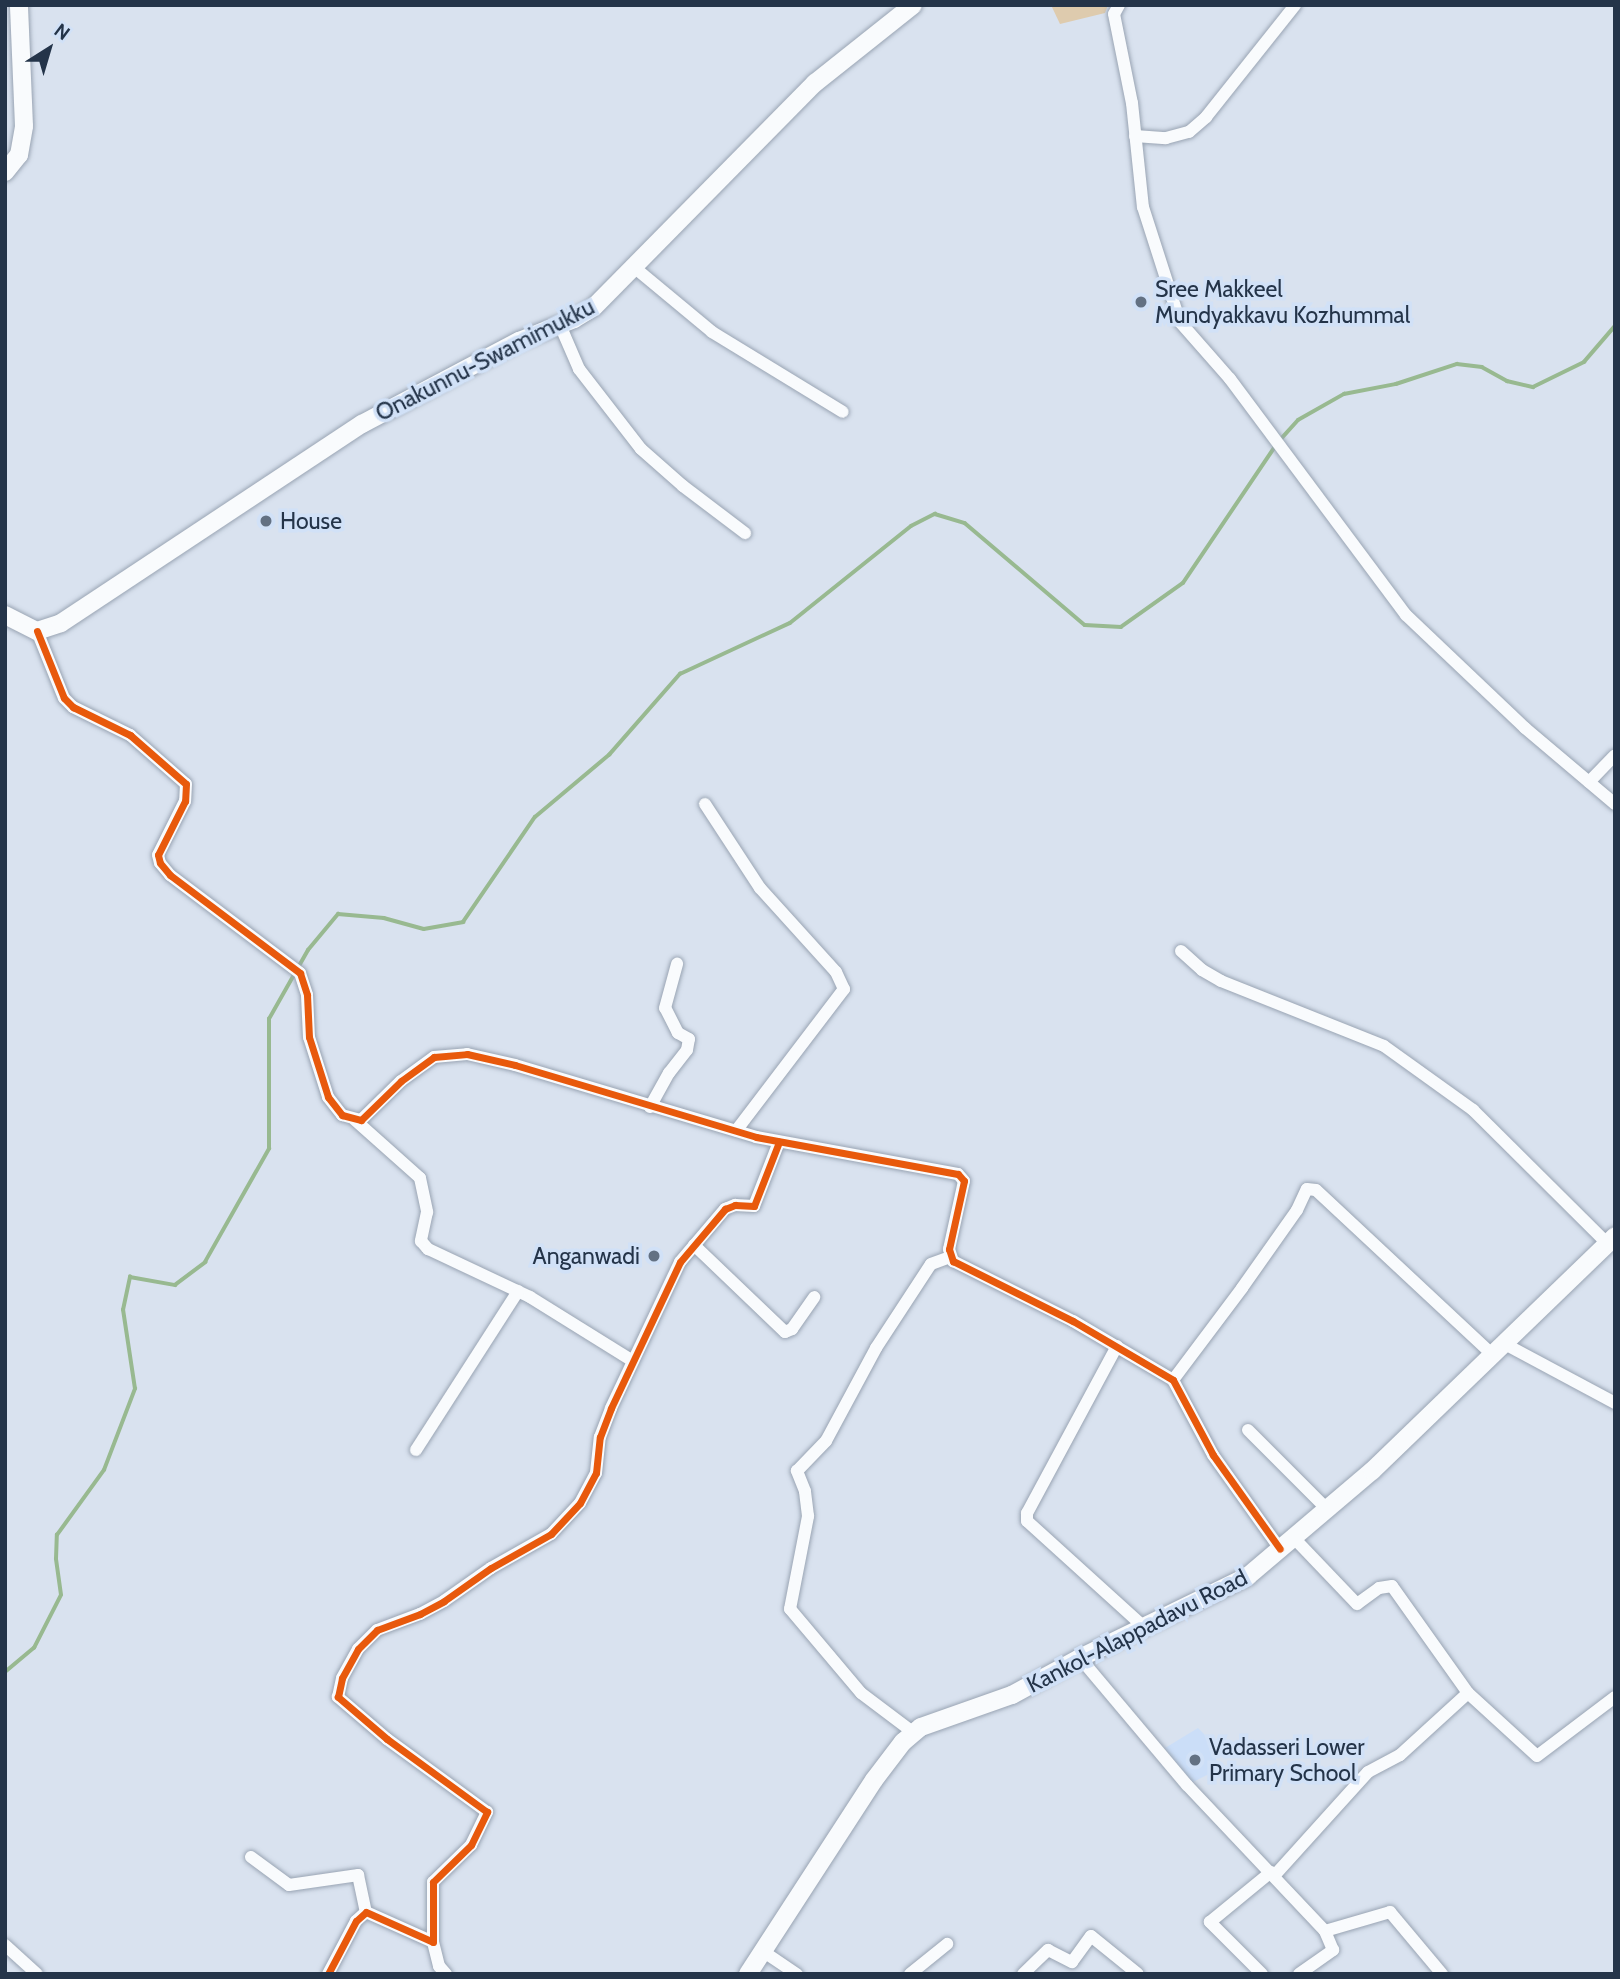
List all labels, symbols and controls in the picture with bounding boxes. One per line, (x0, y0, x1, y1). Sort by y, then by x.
north arrow (14, 14, 84, 84)
text: N (50, 19, 74, 45)
place label: Sree Makkeel Mundyakkavu Kozhummal (1155, 275, 1410, 329)
street label: Onakunnu-Swamimukku (371, 293, 599, 427)
marker: Sree Makkeel Mundyakkavu Kozhummal (1133, 294, 1149, 310)
place label: House (280, 507, 342, 535)
marker: House (258, 513, 274, 529)
place label: Anganwadi (533, 1242, 640, 1270)
marker: Anganwadi (646, 1248, 662, 1264)
street label: Kankol-Alappadavu Road (1022, 1563, 1252, 1699)
place label: Vadasseri Lower Primary School (1209, 1733, 1365, 1787)
marker: Vadasseri Lower Primary School (1187, 1752, 1203, 1768)

